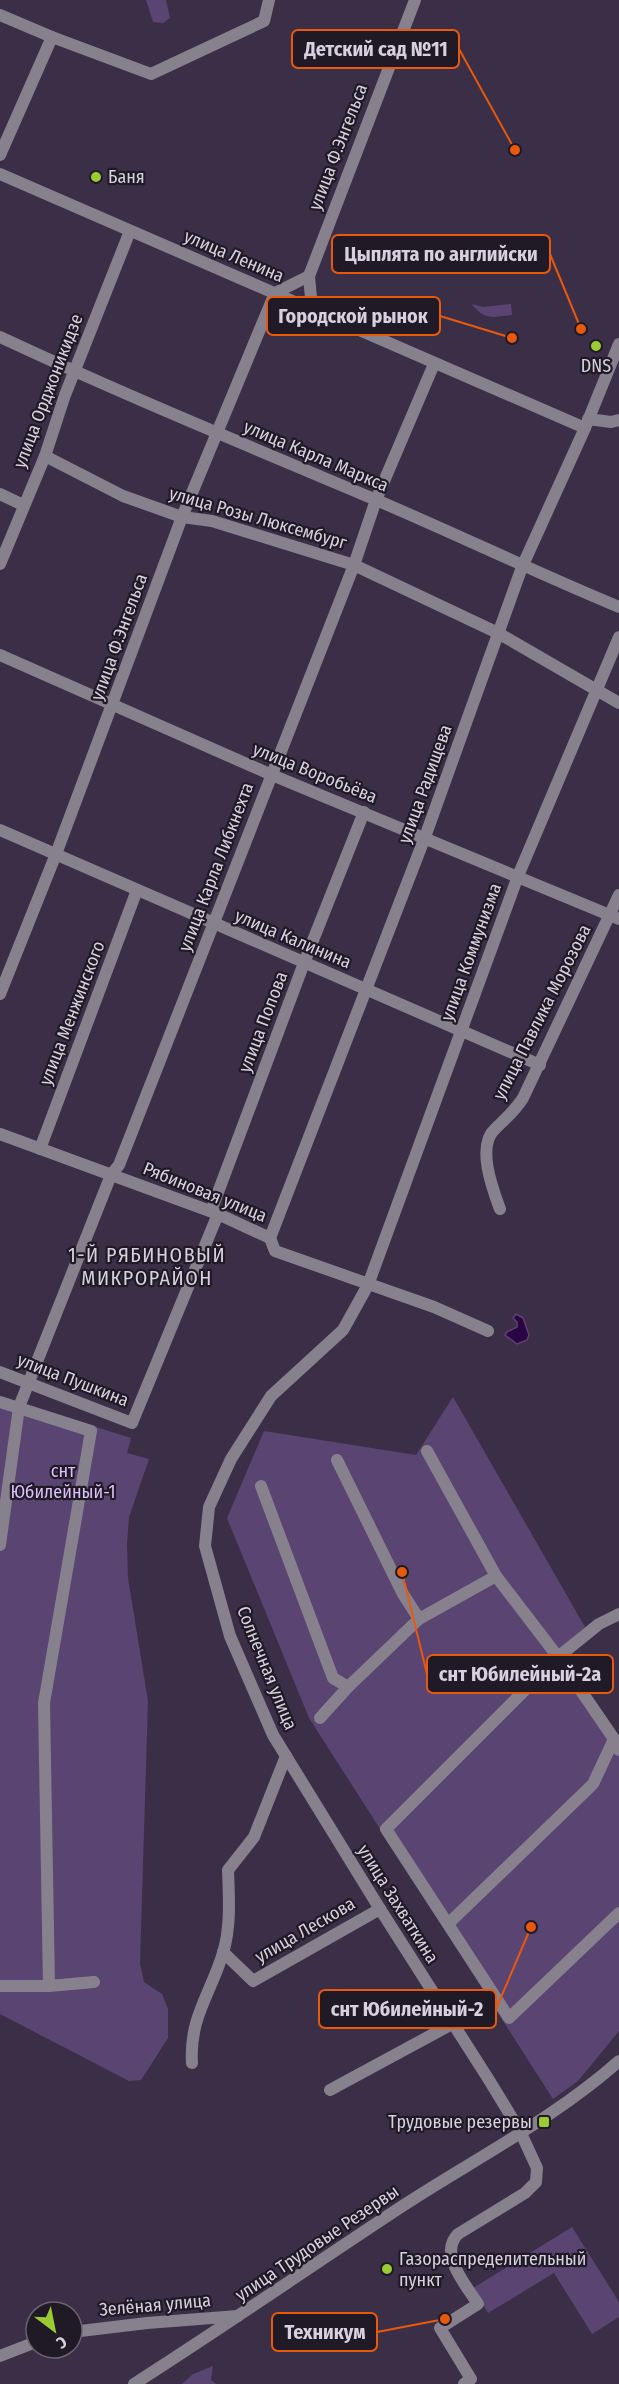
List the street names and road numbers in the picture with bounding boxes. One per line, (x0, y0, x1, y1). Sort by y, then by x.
street label: улица Ф.Энгельса (304, 81, 372, 213)
street label: улица Ленина (181, 225, 287, 287)
street label: улица Орджоникидзе (8, 311, 88, 471)
street label: улица Карла Маркса (240, 416, 392, 497)
street label: улица Розы Люксембург (166, 482, 350, 554)
street label: улица Ф.Энгельса (86, 570, 152, 703)
street label: улица Радищева (393, 721, 457, 846)
street label: улица Воробьёва (250, 738, 380, 808)
street label: улица Карла Либкнехта (174, 779, 258, 955)
street label: улица Коммунизма (436, 880, 506, 1024)
street label: улица Калинина (232, 905, 355, 973)
street label: улица Павлика Морозова (488, 920, 596, 1103)
street label: улица Менжинского (34, 938, 110, 1088)
street label: улица Попова (234, 968, 292, 1076)
street label: Рябиновая улица (140, 1157, 270, 1227)
street label: улица Пушкина (14, 1349, 132, 1411)
street label: Солнечная улица (232, 1603, 302, 1733)
street label: улица Захваткина (353, 1841, 443, 1968)
street label: улица Лескова (251, 1892, 359, 1968)
street label: улица Трудовые Резервы (231, 2180, 403, 2306)
street label: Зелёная улица (98, 2289, 212, 2321)

